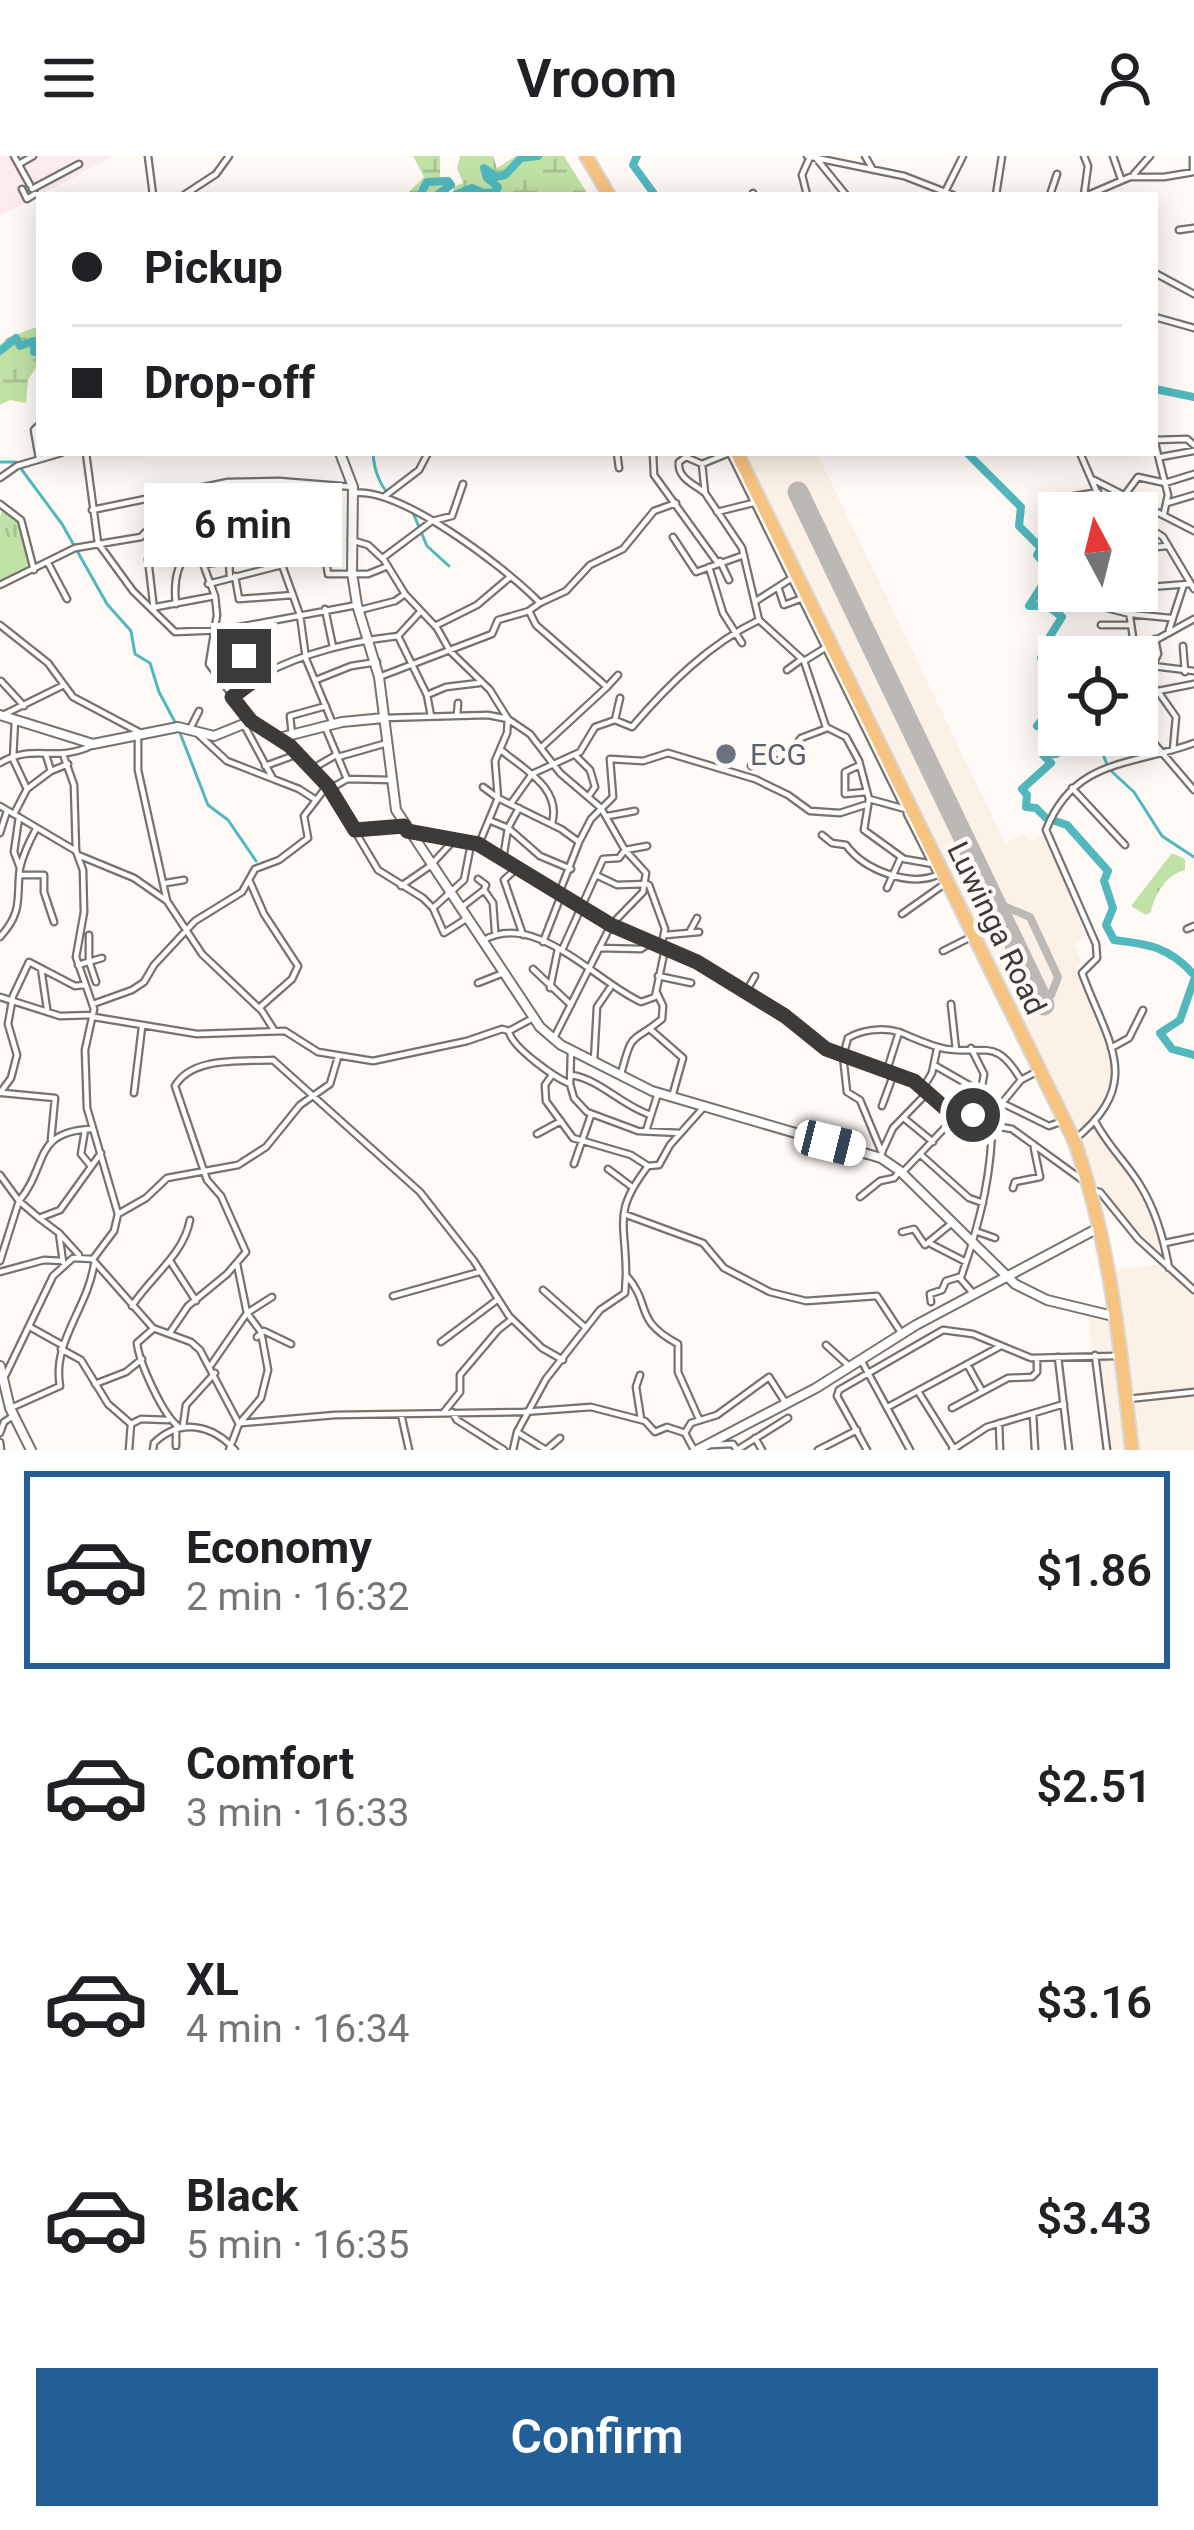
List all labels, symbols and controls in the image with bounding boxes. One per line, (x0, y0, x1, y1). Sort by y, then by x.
icon: menu (36, 45, 102, 111)
icon: person (1092, 45, 1158, 111)
text: Vroom (517, 47, 678, 110)
text: Pickup (144, 241, 283, 294)
text: Drop-off (144, 356, 315, 409)
callout: 6 min (145, 482, 343, 566)
north arrow (1038, 492, 1158, 612)
map controls (1038, 492, 1158, 756)
text: 6 min (194, 502, 292, 548)
route end (217, 629, 271, 683)
button: locate (1038, 636, 1158, 756)
place label: ECG (750, 737, 807, 772)
marker: ECG (713, 741, 739, 767)
street label: Luwinga Road (940, 836, 1054, 1020)
route start (946, 1088, 1000, 1142)
car (791, 1117, 869, 1169)
icon: car (42, 1516, 150, 1624)
text: Economy (186, 1521, 372, 1574)
text: $1.86 (1036, 1544, 1152, 1597)
text: 2 min · 16:32 (186, 1574, 409, 1620)
icon: car (42, 1732, 150, 1840)
text: Comfort (186, 1737, 354, 1790)
text: $2.51 (1036, 1760, 1152, 1813)
text: 3 min · 16:33 (186, 1790, 409, 1836)
icon: car (42, 1948, 150, 2056)
text: XL (186, 1953, 239, 2006)
text: $3.16 (1036, 1976, 1152, 2029)
text: 4 min · 16:34 (186, 2006, 409, 2052)
icon: car (42, 2164, 150, 2272)
text: Black (186, 2169, 298, 2222)
text: $3.43 (1036, 2192, 1152, 2245)
text: 5 min · 16:35 (186, 2222, 409, 2268)
button: Confirm (36, 2368, 1158, 2506)

